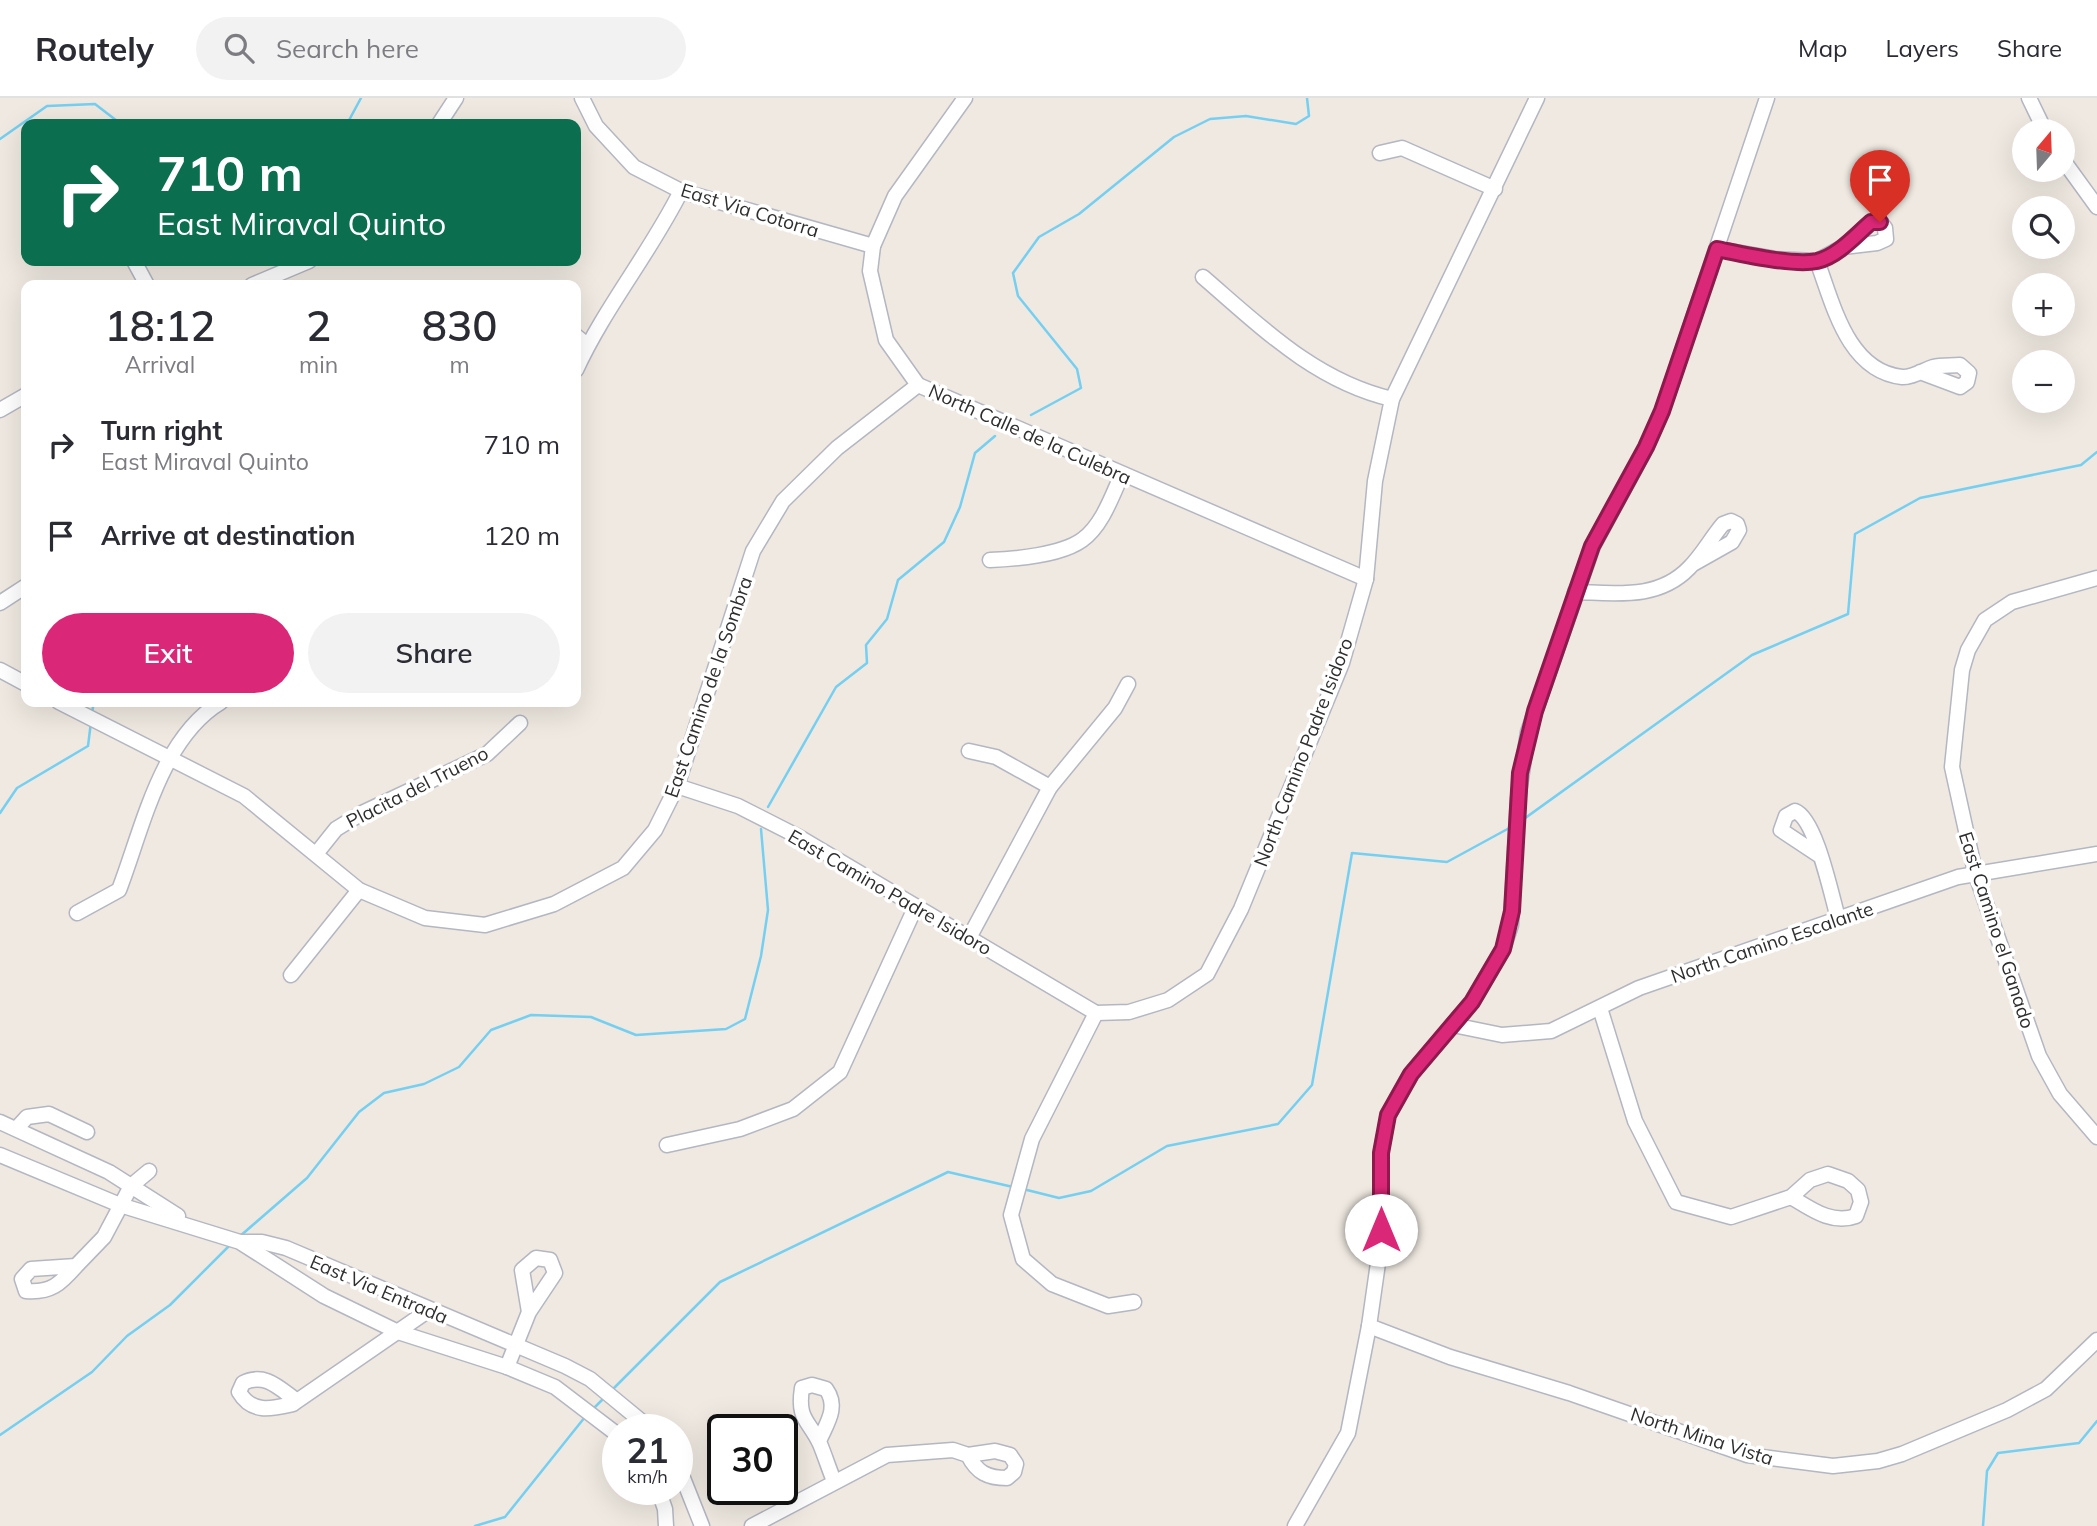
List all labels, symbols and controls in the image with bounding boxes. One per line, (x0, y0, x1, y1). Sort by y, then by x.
search box (196, 17, 686, 80)
text: Routely (35, 28, 154, 69)
icon: search (220, 29, 258, 67)
text: Search here (276, 32, 419, 65)
text: Map (1798, 33, 1847, 63)
text: Layers (1885, 33, 1959, 63)
text: Share (1997, 33, 2062, 63)
north arrow (2012, 119, 2076, 182)
map controls (2012, 119, 2075, 413)
text: 710 m (157, 142, 303, 203)
icon: right (42, 147, 133, 238)
pin (1850, 150, 1910, 222)
icon: arrive (1861, 161, 1899, 199)
street label: East Via Cotorra (678, 178, 822, 242)
button: search (2012, 196, 2075, 259)
text: East Miraval Quinto (157, 203, 446, 243)
button: + (2012, 273, 2075, 336)
text: 18:12 (105, 299, 215, 352)
text: 2 (306, 299, 331, 352)
text: 830 (422, 299, 497, 352)
text: Arrival (125, 350, 195, 379)
text: min (299, 350, 338, 379)
text: m (449, 350, 470, 379)
button: − (2012, 350, 2075, 413)
street label: North Calle de la Culebra (925, 378, 1135, 490)
text: Turn right (101, 414, 222, 447)
icon: right (42, 426, 80, 464)
text: 710 m (484, 428, 560, 461)
text: East Miraval Quinto (101, 447, 309, 476)
icon: arrive (42, 517, 80, 555)
text: Arrive at destination (101, 519, 356, 552)
text: 120 m (484, 519, 560, 552)
street label: East Camino de la Sombra (659, 573, 757, 801)
button: Exit (42, 613, 294, 693)
button: Share (308, 613, 560, 693)
street label: North Camino Padre Isidoro (1248, 634, 1358, 870)
street label: Placita del Trueno (342, 741, 492, 833)
street label: East Camino Padre Isidoro (784, 824, 996, 960)
street label: East Camino el Ganado (1954, 829, 2040, 1031)
street label: North Camino Escalante (1668, 896, 1876, 988)
position arrow (1344, 1193, 1418, 1267)
street label: East Via Entrada (306, 1249, 452, 1329)
street label: North Mina Vista (1628, 1402, 1776, 1470)
speed limit sign: 30 (707, 1414, 798, 1505)
text: 21 (626, 1428, 669, 1472)
text: km/h (627, 1465, 668, 1488)

